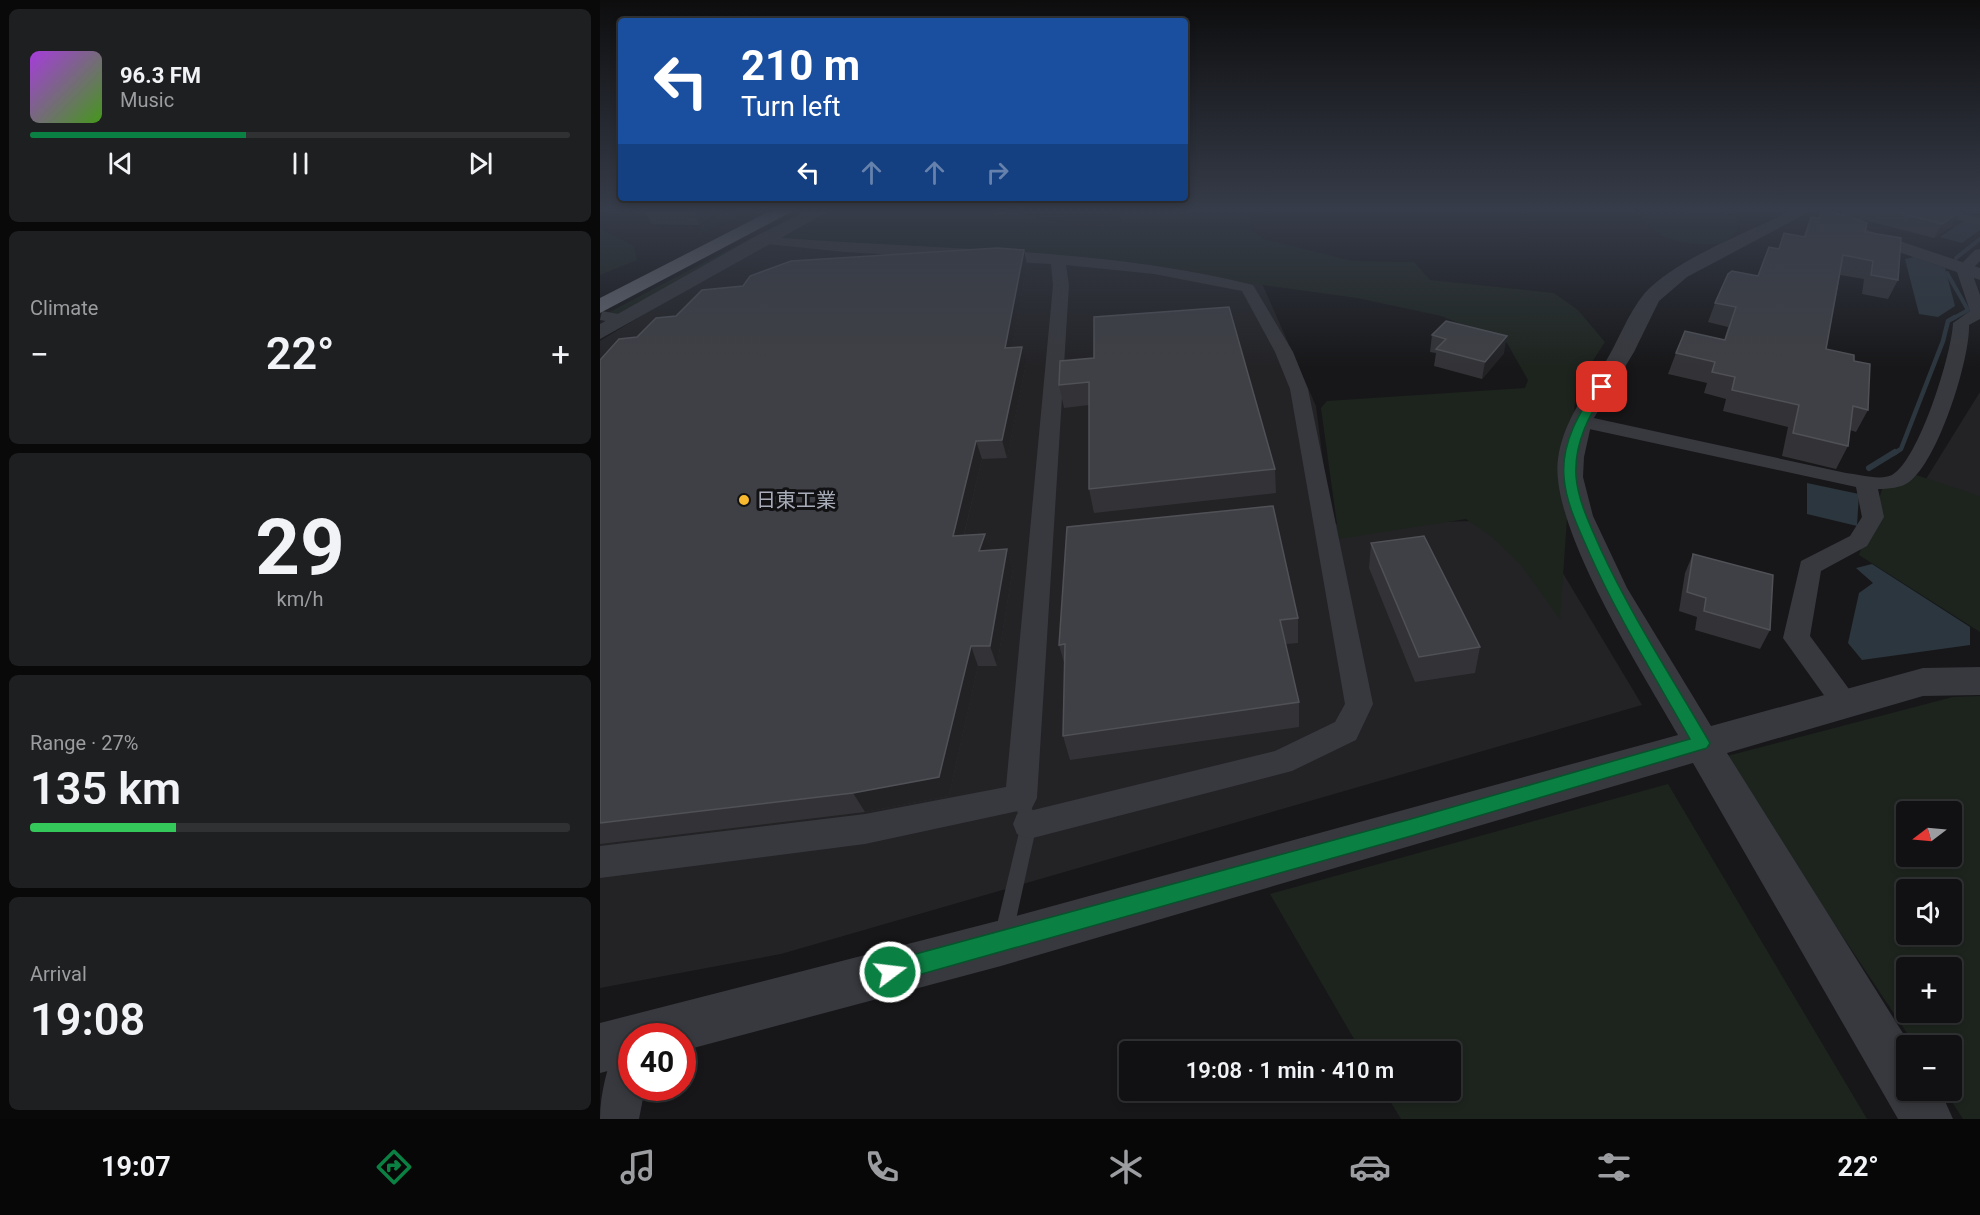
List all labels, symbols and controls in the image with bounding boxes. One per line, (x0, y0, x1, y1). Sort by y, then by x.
text: 210 m (741, 41, 860, 90)
icon: left (642, 42, 720, 120)
text: 96.3 FM (120, 63, 201, 88)
text: Music (120, 88, 174, 112)
text: Turn left (741, 91, 841, 123)
icon: previous (104, 147, 137, 180)
icon: pause (284, 147, 317, 180)
icon: next (464, 147, 497, 180)
icon: left (792, 156, 825, 189)
icon: ahead (855, 156, 888, 189)
icon: ahead (918, 156, 951, 189)
icon: right (981, 156, 1014, 189)
text: Climate (30, 296, 98, 320)
text: 22° (266, 327, 334, 380)
text: − (30, 335, 49, 374)
text: + (551, 335, 570, 374)
pin (1576, 361, 1627, 412)
icon: arrive (1585, 370, 1618, 403)
place label: 日東工業 (756, 488, 836, 512)
marker: 日東工業 (737, 493, 751, 507)
text: 29 (255, 502, 345, 593)
text: km/h (277, 587, 323, 611)
text: Range · 27% (30, 731, 138, 755)
text: 135 km (30, 762, 181, 815)
north arrow (1896, 801, 1962, 867)
map controls (1896, 801, 1962, 1101)
button: sound (1896, 879, 1962, 945)
position arrow (858, 940, 922, 1004)
button: + (1896, 957, 1962, 1023)
text: Arrival (30, 962, 87, 986)
text: 19:08 (30, 993, 145, 1046)
speed limit sign: 40 (618, 1023, 696, 1101)
button: − (1896, 1035, 1962, 1101)
text: 19:08 · 1 min · 410 m (1186, 1058, 1394, 1083)
icon: directions (373, 1146, 415, 1188)
icon: music (617, 1146, 659, 1188)
icon: phone (861, 1146, 903, 1188)
icon: climate (1105, 1146, 1147, 1188)
icon: car (1349, 1146, 1391, 1188)
icon: filters (1593, 1146, 1635, 1188)
text: 19:07 (101, 1151, 171, 1183)
text: 22° (1837, 1151, 1879, 1183)

